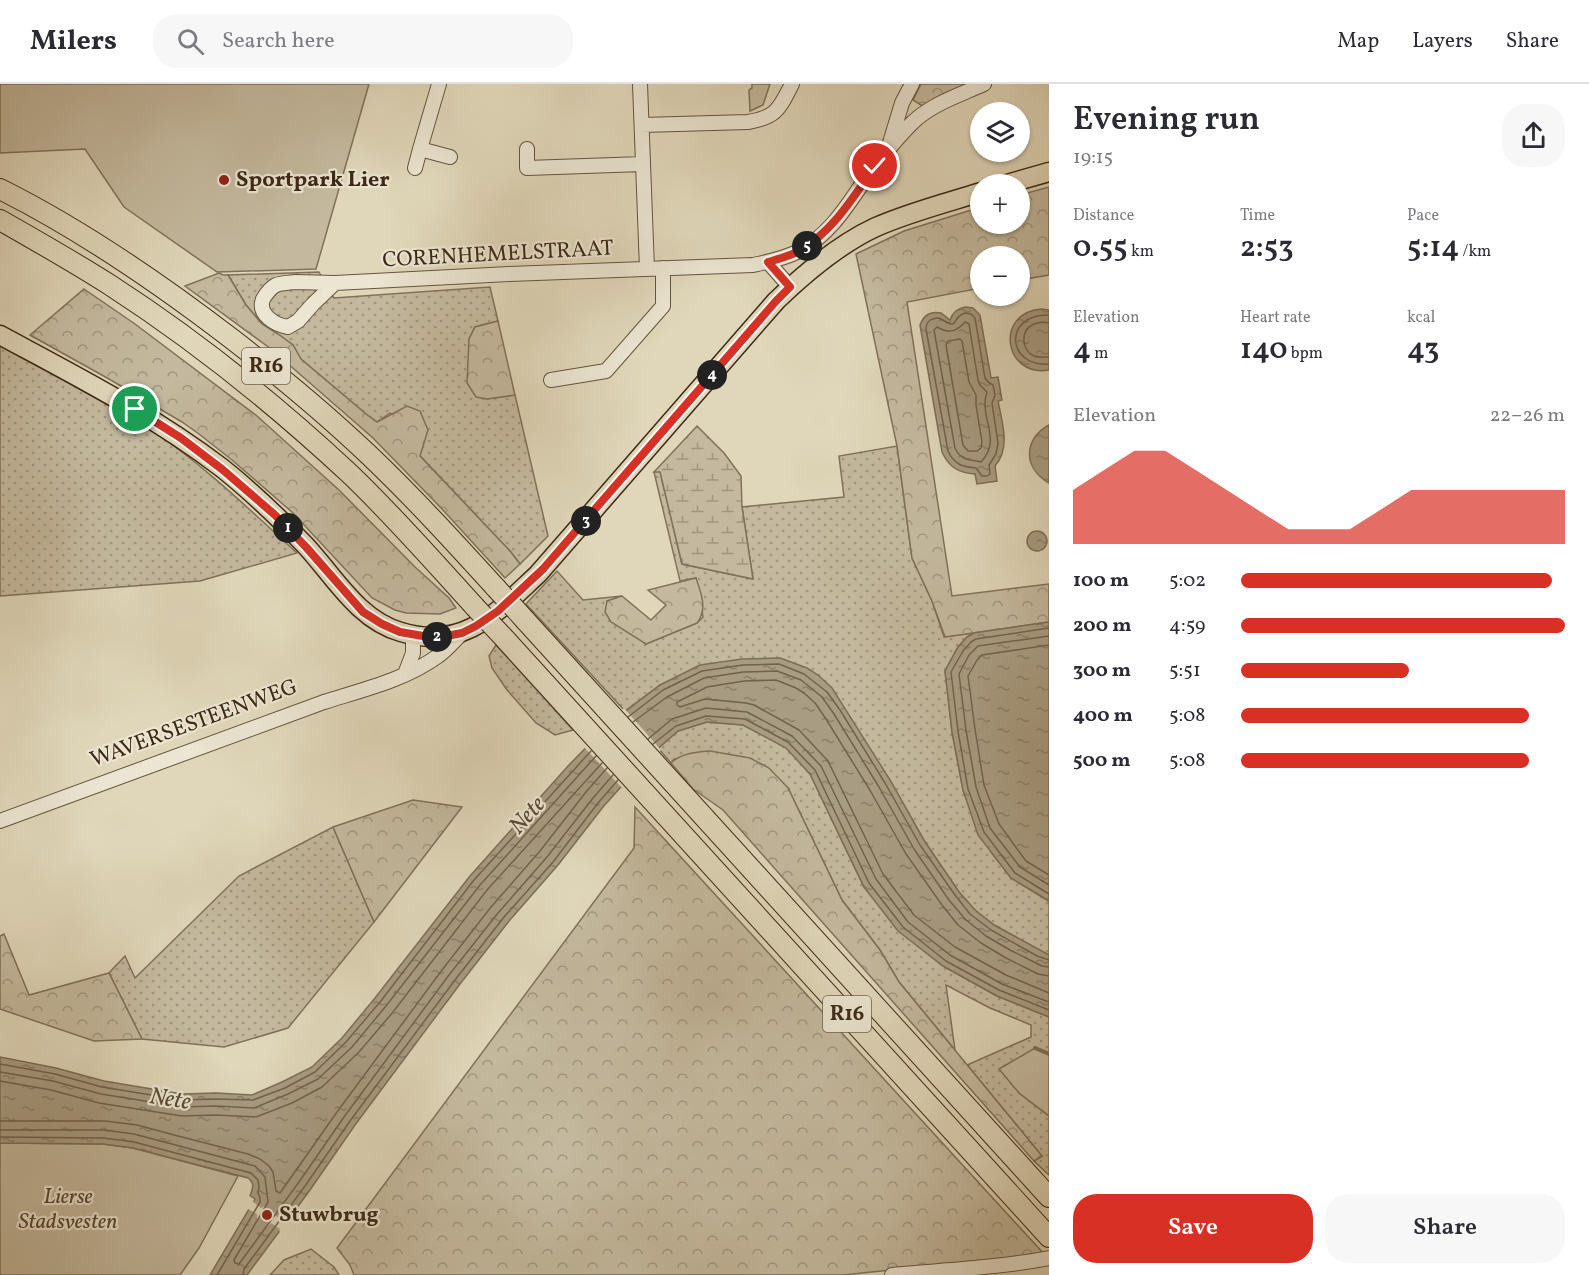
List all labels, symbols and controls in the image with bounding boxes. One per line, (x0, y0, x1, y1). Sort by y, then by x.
search box (153, 14, 573, 68)
text: Milers (30, 22, 117, 61)
icon: search (174, 25, 207, 58)
text: Search here (222, 26, 335, 57)
text: Map (1337, 27, 1379, 56)
text: Layers (1412, 27, 1473, 56)
text: Share (1506, 27, 1559, 56)
text: Evening run (1073, 98, 1260, 144)
map controls (970, 102, 1030, 306)
button: layers (970, 102, 1030, 162)
button: share (1502, 104, 1565, 167)
pin (849, 140, 900, 191)
text: 19:15 (1073, 144, 1113, 172)
icon: check (858, 149, 891, 182)
place label: Sportpark Lier (236, 165, 390, 196)
marker: Sportpark Lier (217, 173, 231, 187)
button: + (970, 174, 1030, 234)
text: Distance (1073, 205, 1134, 227)
text: Time (1240, 205, 1275, 227)
text: Pace (1407, 205, 1439, 227)
text: 0.55 (1073, 227, 1128, 269)
text: 2:53 (1240, 227, 1294, 269)
text: 5:14 (1407, 227, 1459, 269)
pin: 5 (792, 231, 822, 261)
street label: CORENHEMELSTRAAT (382, 233, 614, 277)
text: 5 (803, 235, 811, 257)
text: km (1128, 241, 1154, 263)
text: /km (1459, 241, 1491, 263)
button: − (970, 246, 1030, 306)
text: Elevation (1073, 307, 1140, 329)
text: Heart rate (1240, 307, 1311, 329)
text: kcal (1407, 307, 1435, 329)
text: 4 (1073, 329, 1091, 371)
text: 140 (1240, 329, 1288, 371)
text: 43 (1407, 329, 1439, 371)
text: m (1091, 343, 1108, 365)
text: bpm (1288, 343, 1323, 365)
road number: R16 (242, 348, 290, 384)
pin: 4 (697, 360, 727, 390)
text: 4 (707, 364, 717, 386)
pin (109, 383, 160, 434)
icon: arrive (118, 392, 151, 425)
text: Elevation (1073, 402, 1156, 430)
text: 22–26 m (1490, 402, 1565, 430)
pin: 3 (571, 506, 601, 536)
text: 3 (582, 510, 590, 532)
pin: 1 (273, 513, 303, 543)
text: 1 (285, 517, 291, 539)
text: 100 m (1073, 567, 1129, 595)
text: 5:02 (1169, 567, 1206, 595)
text: 200 m (1073, 612, 1131, 640)
text: 4:59 (1169, 612, 1205, 640)
pin: 2 (422, 622, 452, 652)
text: 2 (433, 626, 441, 648)
text: 300 m (1073, 657, 1131, 685)
text: 5:51 (1169, 657, 1201, 685)
street label: WAVERSESTEENWEG (86, 672, 302, 776)
text: 400 m (1073, 702, 1133, 730)
text: 5:08 (1169, 702, 1206, 730)
text: 500 m (1073, 747, 1131, 775)
text: 5:08 (1169, 747, 1206, 775)
water label: Nete (502, 789, 555, 843)
road number: R16 (823, 996, 871, 1032)
water label: Nete (147, 1080, 193, 1120)
park label: Lierse Stadsvesten (19, 1182, 117, 1238)
button: Save (1073, 1194, 1313, 1263)
button: Share (1325, 1194, 1565, 1263)
place label: Stuwbrug (279, 1200, 379, 1231)
marker: Stuwbrug (260, 1208, 274, 1222)

